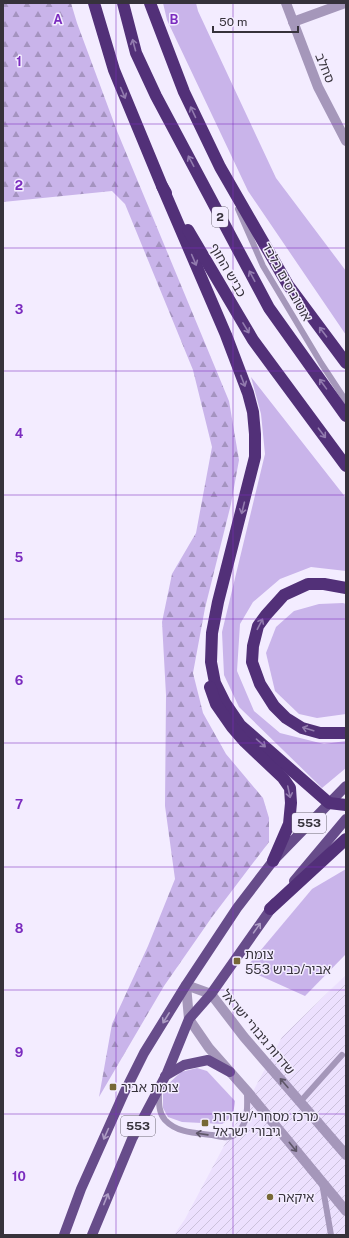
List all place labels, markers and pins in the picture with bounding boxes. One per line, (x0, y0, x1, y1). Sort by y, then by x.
place label: צומת אביר/כביש 553 (245, 947, 331, 977)
marker: צומת אביר/כביש 553 (232, 956, 242, 966)
place label: צומת אביר (121, 1080, 179, 1095)
marker: צומת אביר (108, 1082, 118, 1092)
place label: מרכז מסחרי/שדרות גיבורי ישראל (213, 1109, 319, 1139)
marker: מרכז מסחרי/שדרות גיבורי ישראל (200, 1118, 210, 1128)
place label: איקאה (278, 1190, 314, 1205)
marker: איקאה (265, 1192, 275, 1202)

